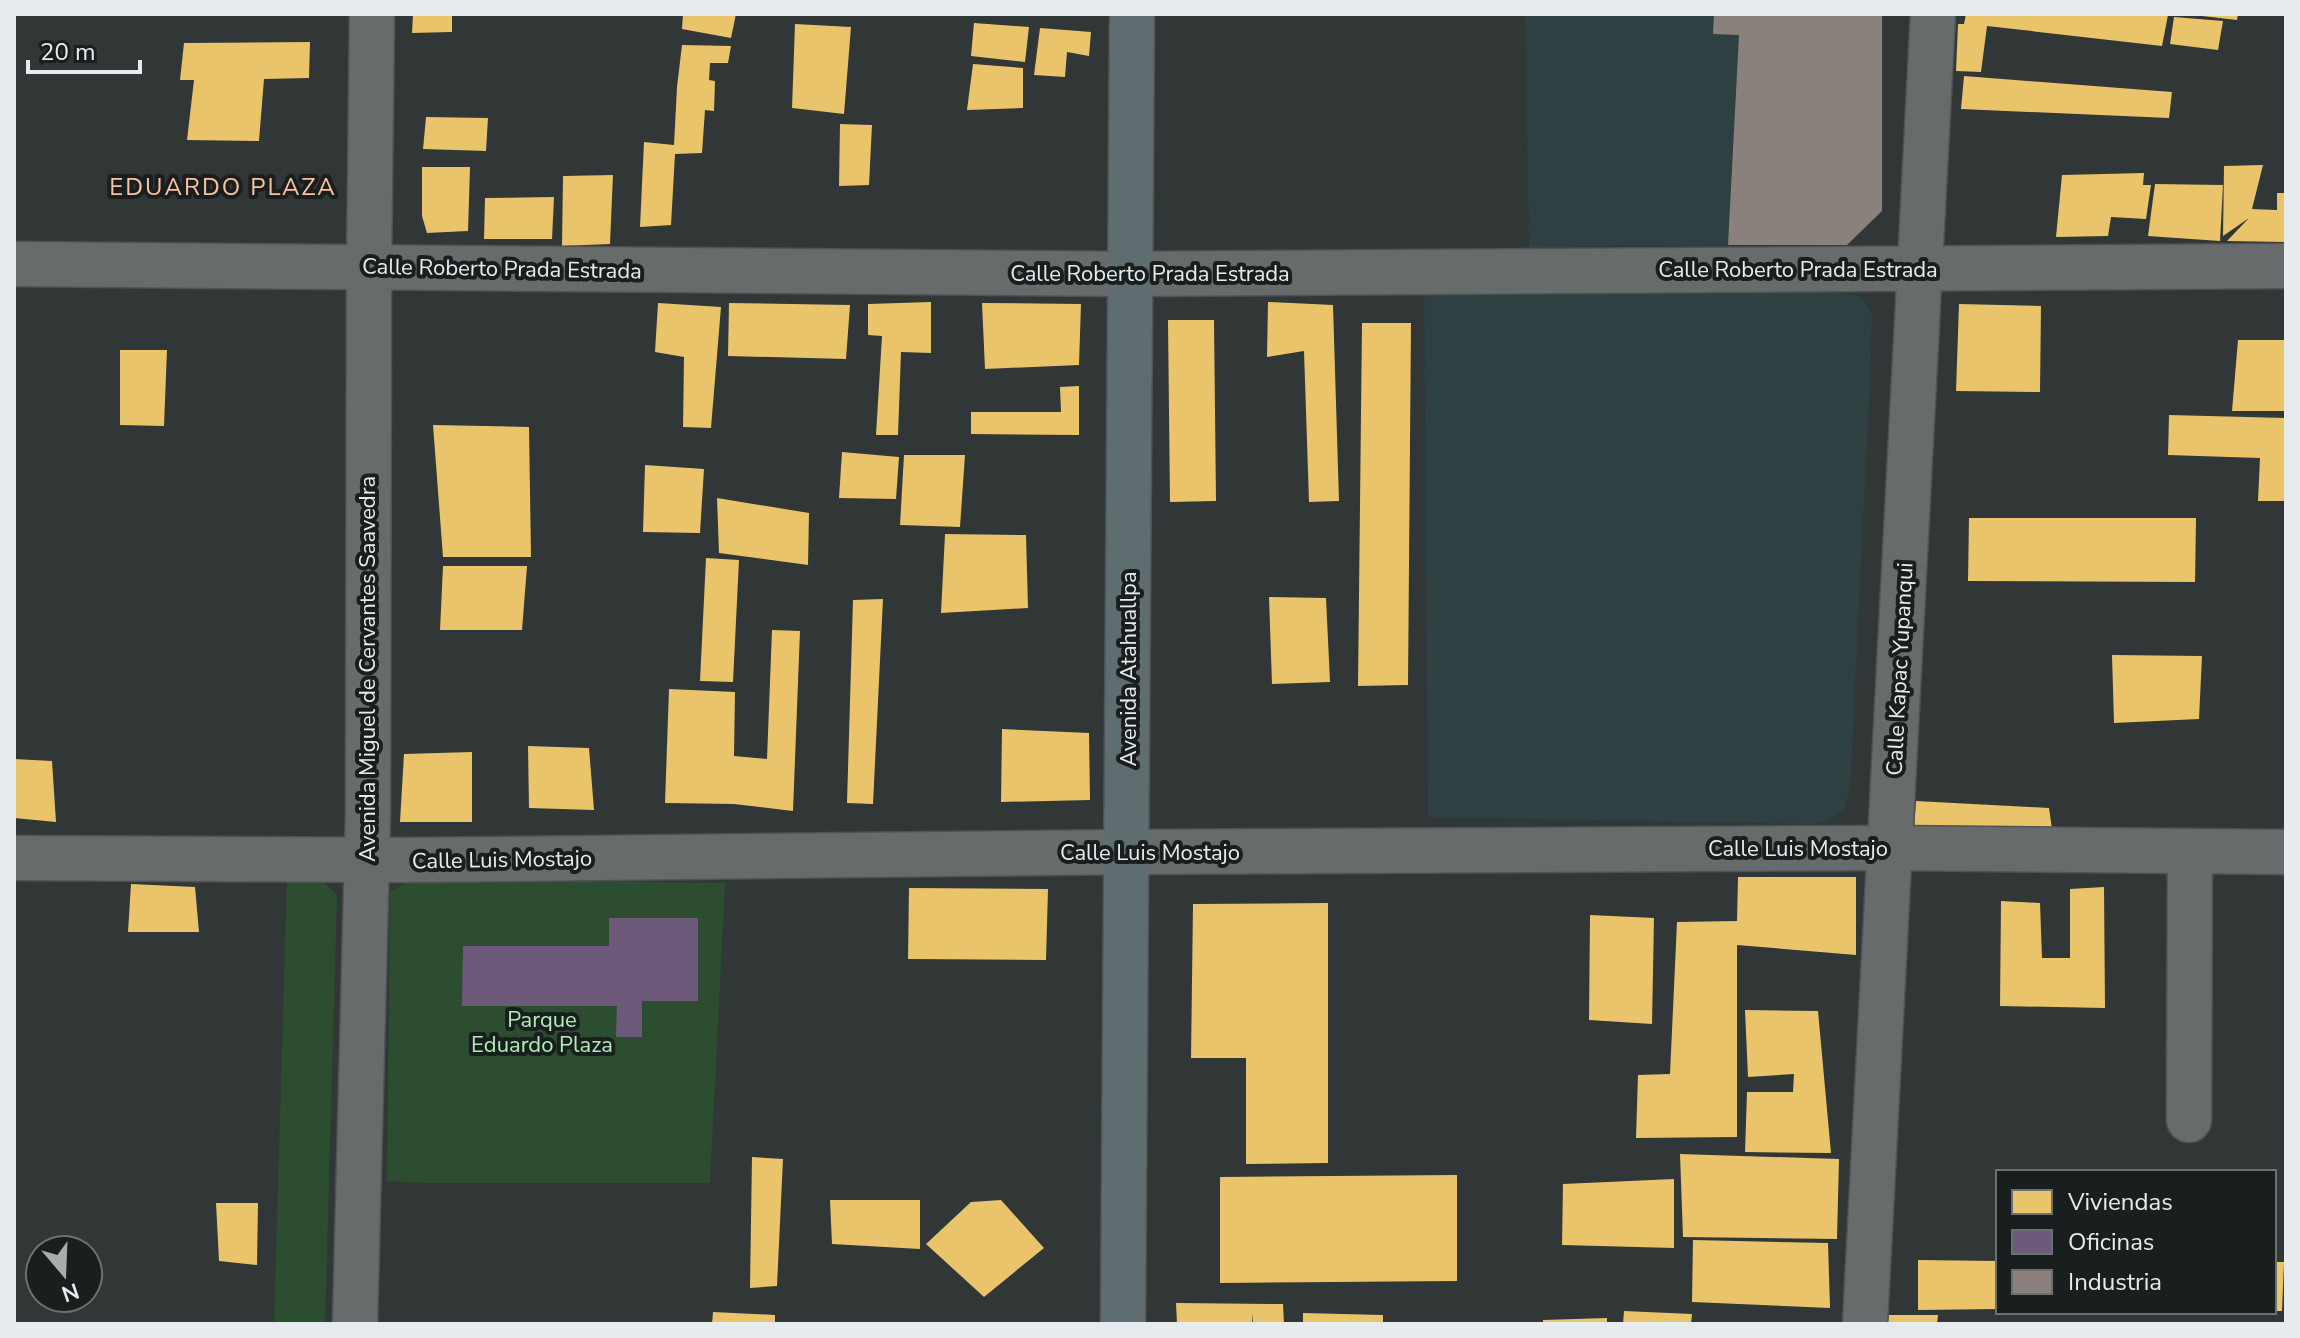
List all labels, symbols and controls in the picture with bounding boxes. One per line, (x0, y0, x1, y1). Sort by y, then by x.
scale bar (28, 24, 140, 74)
text: 20 m (40, 36, 96, 68)
district label: EDUARDO PLAZA (109, 171, 337, 203)
street label: Calle Roberto Prada Estrada (362, 252, 642, 286)
street label: Calle Roberto Prada Estrada (1658, 255, 1938, 285)
street label: Calle Roberto Prada Estrada (1010, 259, 1290, 289)
street label: Avenida Miguel de Cervantes Saavedra (353, 476, 383, 862)
street label: Calle Kapac Yupanqui (1879, 562, 1921, 776)
street label: Avenida Atahuallpa (1114, 571, 1144, 767)
street label: Calle Luis Mostajo (1708, 834, 1888, 864)
street label: Calle Luis Mostajo (1060, 838, 1240, 868)
street label: Calle Luis Mostajo (412, 843, 592, 877)
park label: Parque Eduardo Plaza (471, 1005, 613, 1060)
legend (1996, 1170, 2276, 1314)
text: Viviendas (2067, 1186, 2173, 1218)
text: Oficinas (2068, 1226, 2154, 1258)
north arrow (24, 1234, 104, 1314)
text: Industria (2068, 1266, 2162, 1298)
text: N (58, 1275, 83, 1309)

